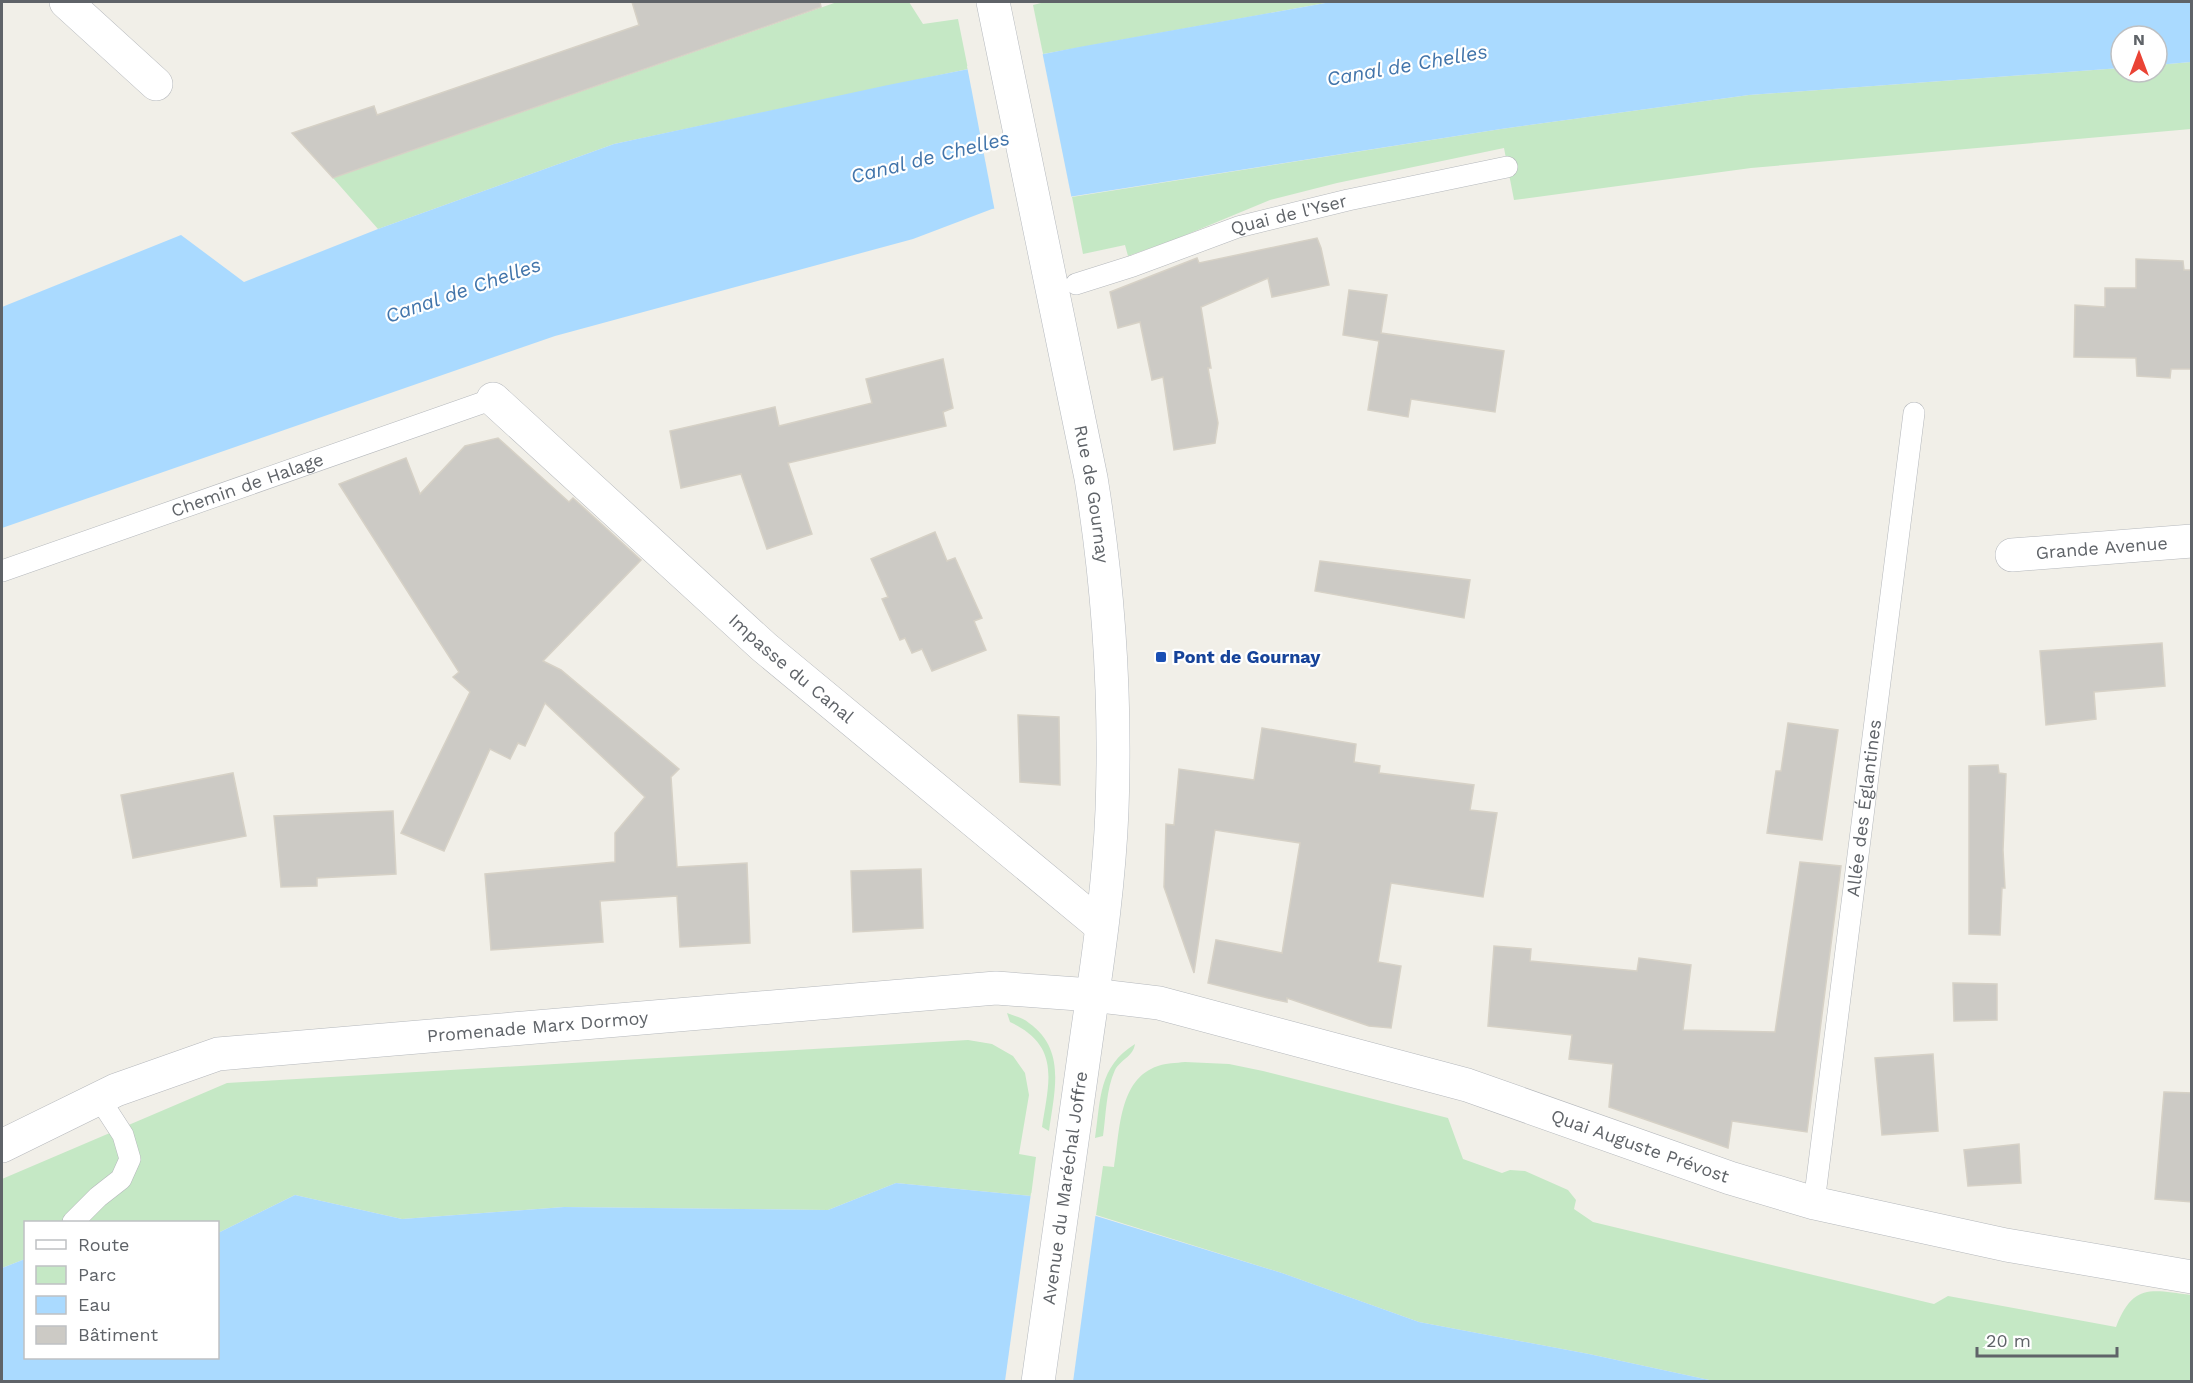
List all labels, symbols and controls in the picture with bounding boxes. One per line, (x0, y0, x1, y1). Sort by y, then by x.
north arrow (2109, 24, 2169, 84)
text: N (2133, 30, 2145, 49)
water label: Canal de Chelles (1325, 39, 1489, 91)
water label: Canal de Chelles (848, 126, 1012, 188)
street label: Quai de l'Yser (1227, 190, 1349, 239)
water label: Canal de Chelles (382, 252, 544, 328)
street label: Rue de Gournay (1070, 423, 1114, 565)
street label: Chemin de Halage (168, 448, 326, 521)
street label: Grande Avenue (2035, 532, 2168, 563)
street label: Impasse du Canal (725, 609, 859, 727)
place label: Pont de Gournay (1173, 646, 1321, 667)
marker: Pont de Gournay (1154, 650, 1168, 664)
street label: Allée des Églantines (1842, 718, 1885, 898)
street label: Promenade Marx Dormoy (426, 1006, 650, 1046)
street label: Avenue du Maréchal Joffre (1038, 1070, 1091, 1306)
street label: Quai Auguste Prévost (1548, 1105, 1733, 1187)
legend (24, 1221, 219, 1359)
text: Route (78, 1234, 130, 1255)
text: Parc (78, 1264, 116, 1285)
text: Eau (78, 1294, 111, 1315)
scale bar (1977, 1320, 2116, 1358)
text: Bâtiment (78, 1324, 158, 1345)
text: 20 m (1986, 1330, 2031, 1351)

